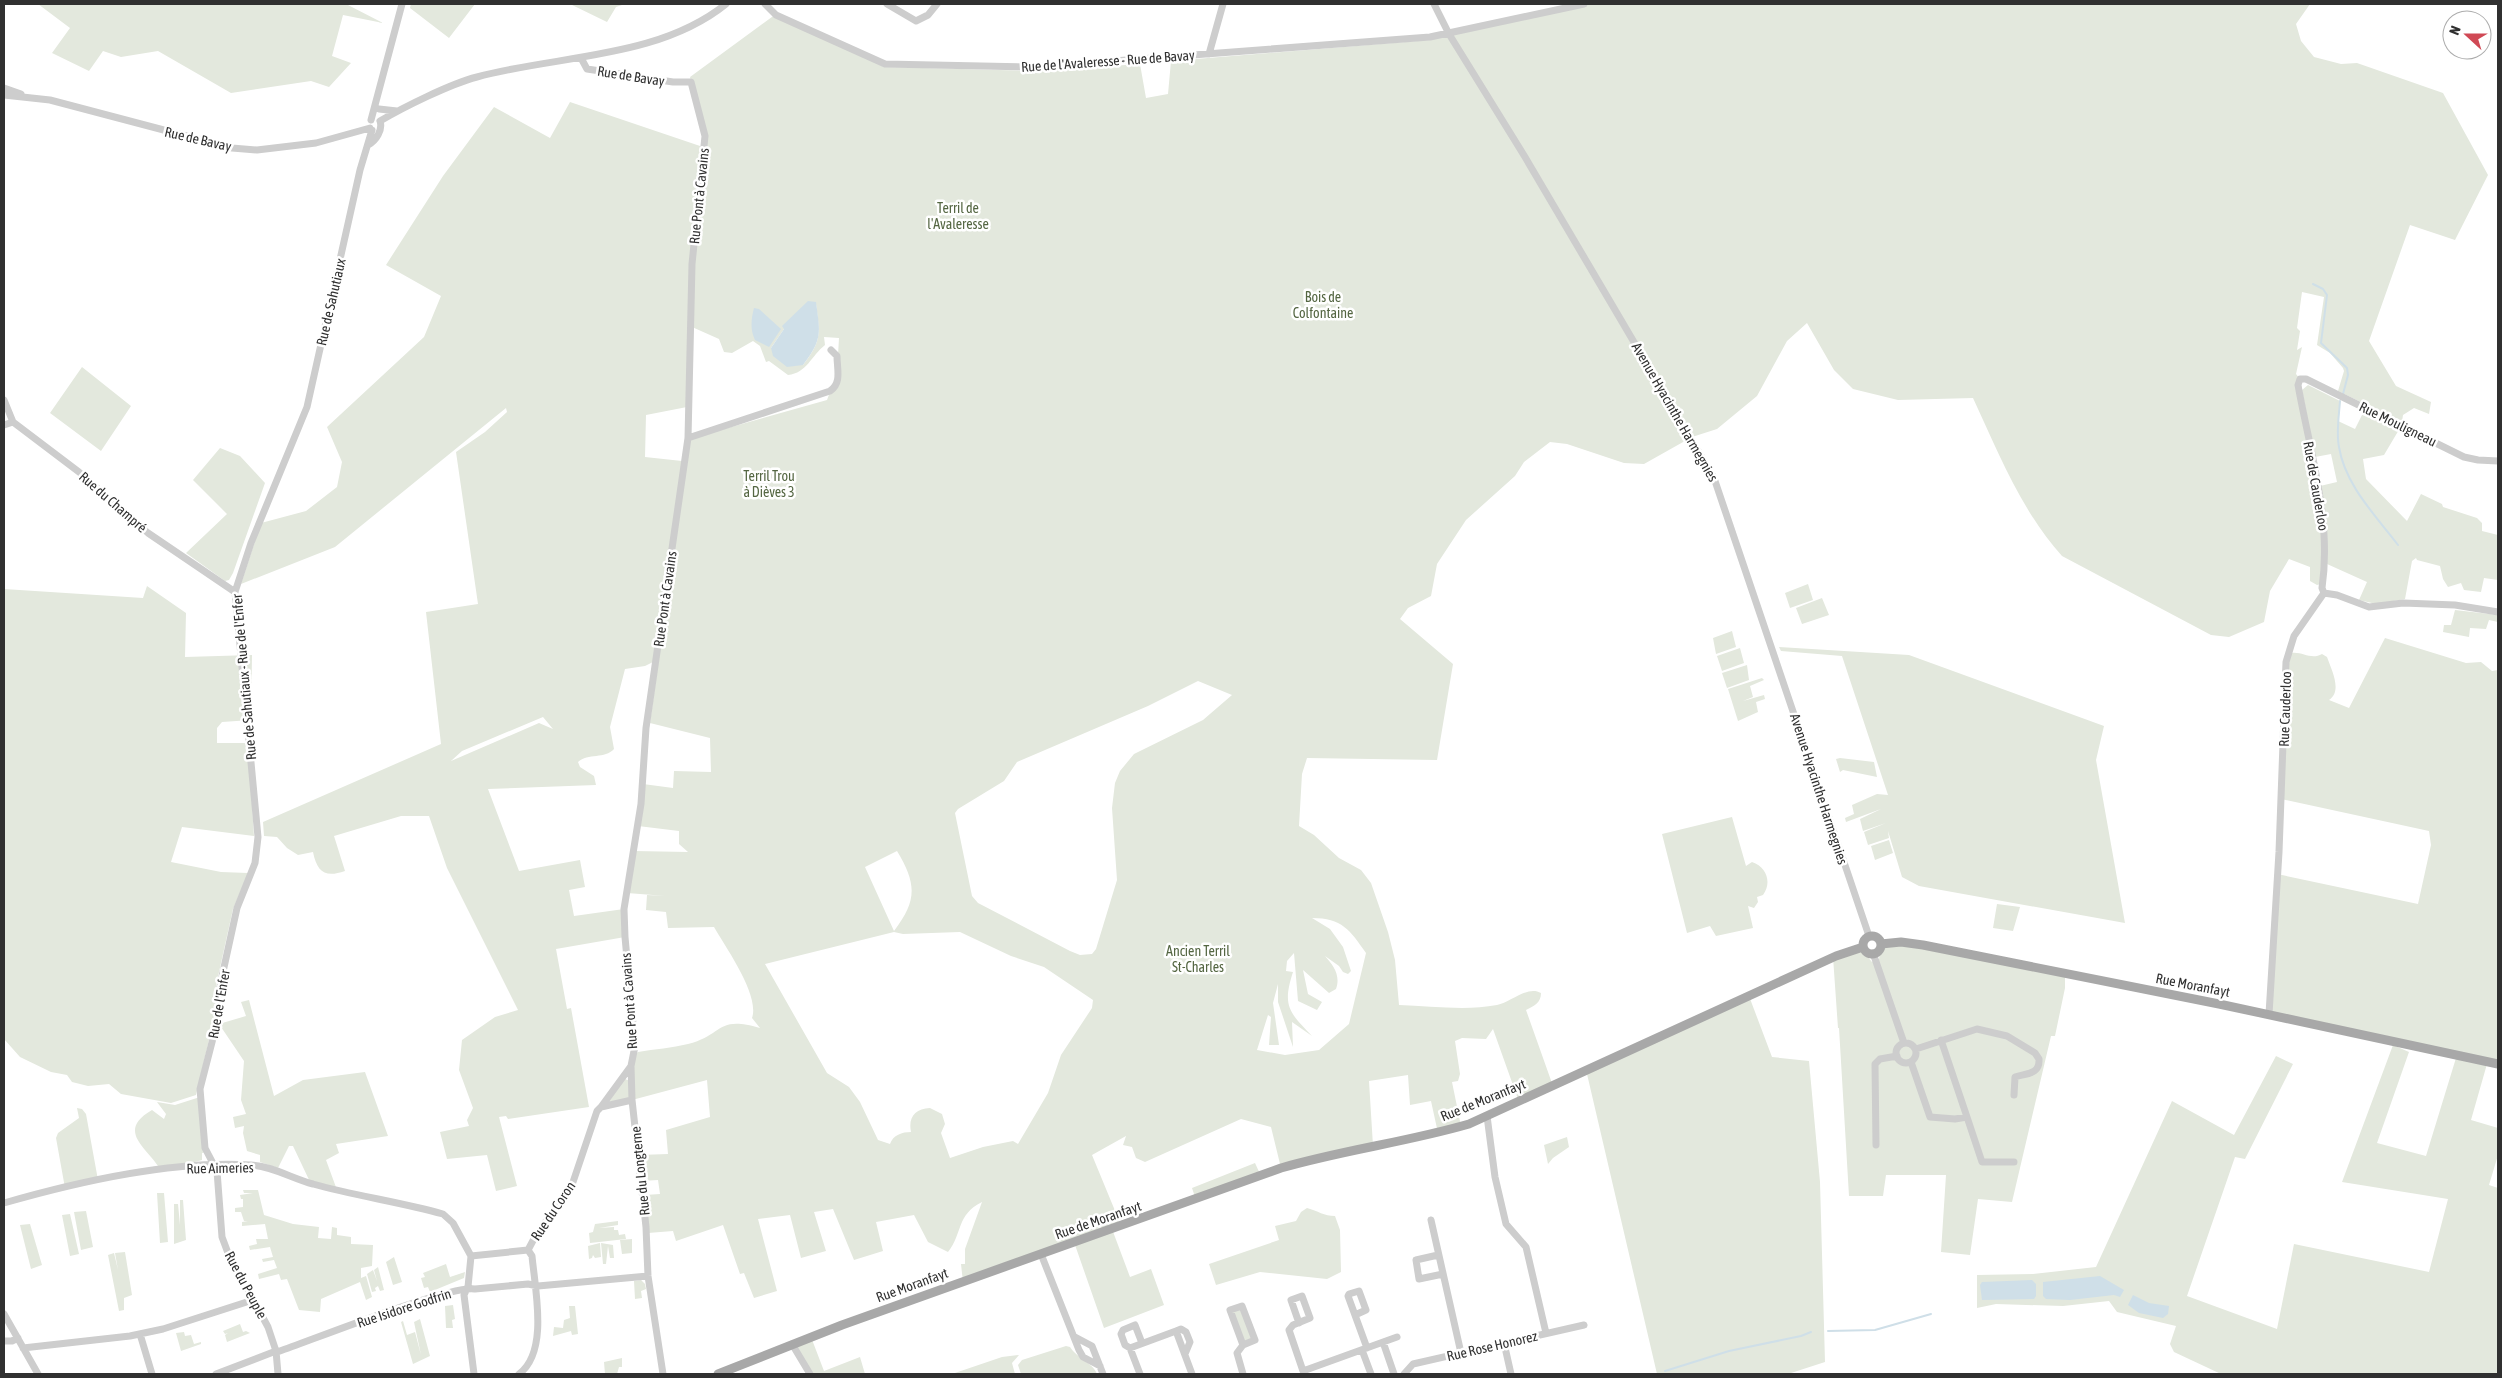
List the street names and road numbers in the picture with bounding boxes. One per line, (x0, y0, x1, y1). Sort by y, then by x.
street label: Rue de l'Avaleresse - Rue de Bavay (1021, 47, 1196, 75)
street label: Rue de Bavay (596, 63, 666, 89)
street label: Rue de Bavay (163, 124, 233, 154)
street label: Rue Pont à Cavains (686, 147, 712, 245)
street label: Rue de Sahutiaux (313, 256, 349, 347)
street label: Avenue Hyacinthe Harmegnies (1629, 340, 1721, 484)
street label: Rue Mouligneau (2357, 398, 2439, 450)
street label: Rue de Cauderloo (2300, 440, 2332, 532)
street label: Rue du Champré (76, 468, 150, 536)
street label: Rue Pont à Cavains (650, 550, 680, 648)
street label: Rue de Sahutiaux - Rue de l'Enfer (229, 593, 259, 761)
street label: Rue Cauderloo (2276, 671, 2294, 747)
street label: Avenue Hyacinthe Harmegnies (1787, 712, 1851, 867)
street label: Rue Pont à Cavains (618, 952, 640, 1050)
street label: Rue de l'Enfer (205, 967, 233, 1040)
street label: Rue Moranfayt (2155, 970, 2231, 1000)
street label: Rue de Moranfayt (1438, 1076, 1528, 1124)
street label: Rue du Longterne (627, 1126, 653, 1216)
street label: Rue Aimeries (186, 1159, 254, 1177)
street label: Rue du Coron (527, 1178, 579, 1244)
street label: Rue de Moranfayt (1053, 1198, 1143, 1242)
street label: Rue du Peuple (222, 1249, 270, 1321)
street label: Rue Moranfayt (874, 1265, 950, 1305)
street label: Rue Isidore Godfrin (355, 1285, 453, 1331)
street label: Rue Rose Honorez (1445, 1328, 1539, 1364)

